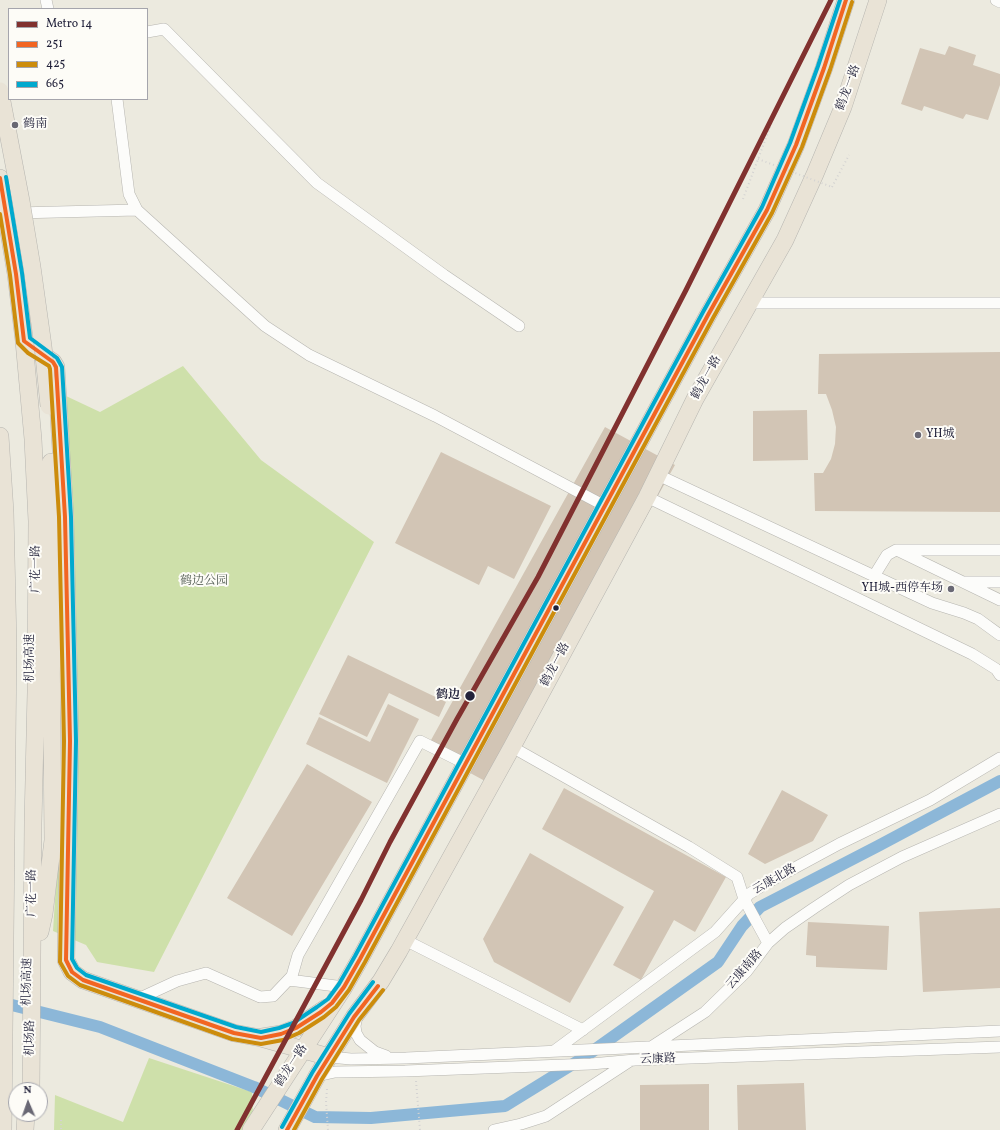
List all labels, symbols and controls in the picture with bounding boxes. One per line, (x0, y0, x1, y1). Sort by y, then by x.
legend (8, 8, 148, 100)
text: Metro 14 (46, 16, 92, 32)
text: 251 (46, 36, 63, 52)
text: 425 (46, 56, 65, 72)
street label: 鹤龙一路 (834, 63, 864, 113)
text: 665 (46, 76, 64, 92)
place label: 鹤南 (23, 118, 47, 132)
marker: 鹤南 (10, 120, 20, 130)
street label: 鹤龙一路 (689, 354, 725, 402)
place label: YH城 (926, 428, 955, 442)
marker: YH城 (913, 430, 923, 440)
street label: 广花一路 (30, 545, 44, 593)
park label: 鹤边公园 (180, 575, 228, 589)
place label: YH城-西停车场 (861, 582, 943, 596)
marker: YH城-西停车场 (946, 584, 956, 594)
unlabelled marker (551, 603, 561, 613)
street label: 机场高速 (24, 634, 38, 682)
street label: 鹤龙一路 (538, 640, 574, 690)
place label: 鹤边 (436, 689, 460, 703)
marker: 鹤边 (463, 689, 477, 703)
street label: 云康北路 (751, 862, 799, 898)
street label: 广花一路 (26, 869, 40, 917)
street label: 云康南路 (724, 947, 766, 993)
street label: 机场高速 (20, 958, 36, 1006)
street label: 机场路 (23, 1020, 39, 1056)
street label: 鹤龙一路 (273, 1042, 311, 1090)
street label: 云康路 (640, 1052, 676, 1068)
north arrow (8, 1082, 48, 1122)
text: N (23, 1083, 32, 1098)

